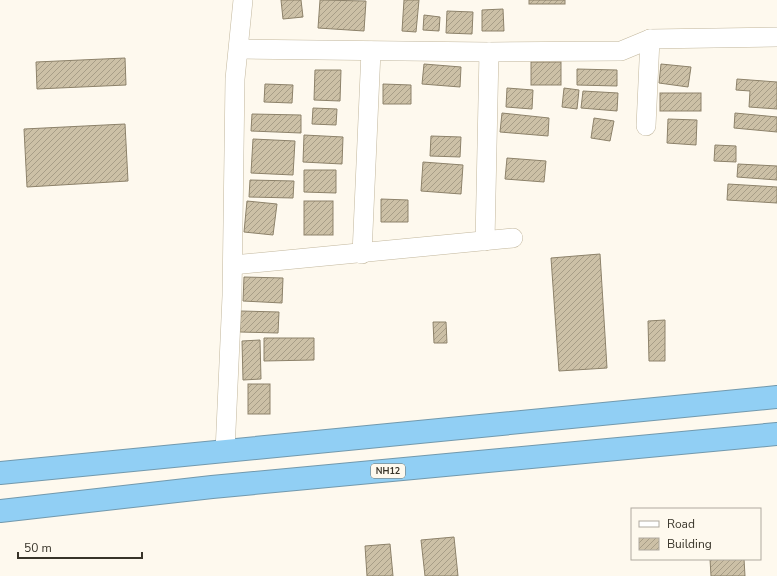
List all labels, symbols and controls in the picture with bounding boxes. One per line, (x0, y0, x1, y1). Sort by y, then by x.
road number: NH12 (371, 464, 405, 478)
legend (631, 508, 761, 560)
text: Road (667, 516, 695, 532)
scale bar (18, 534, 142, 560)
text: Building (667, 536, 712, 552)
text: 50 m (24, 540, 52, 556)

